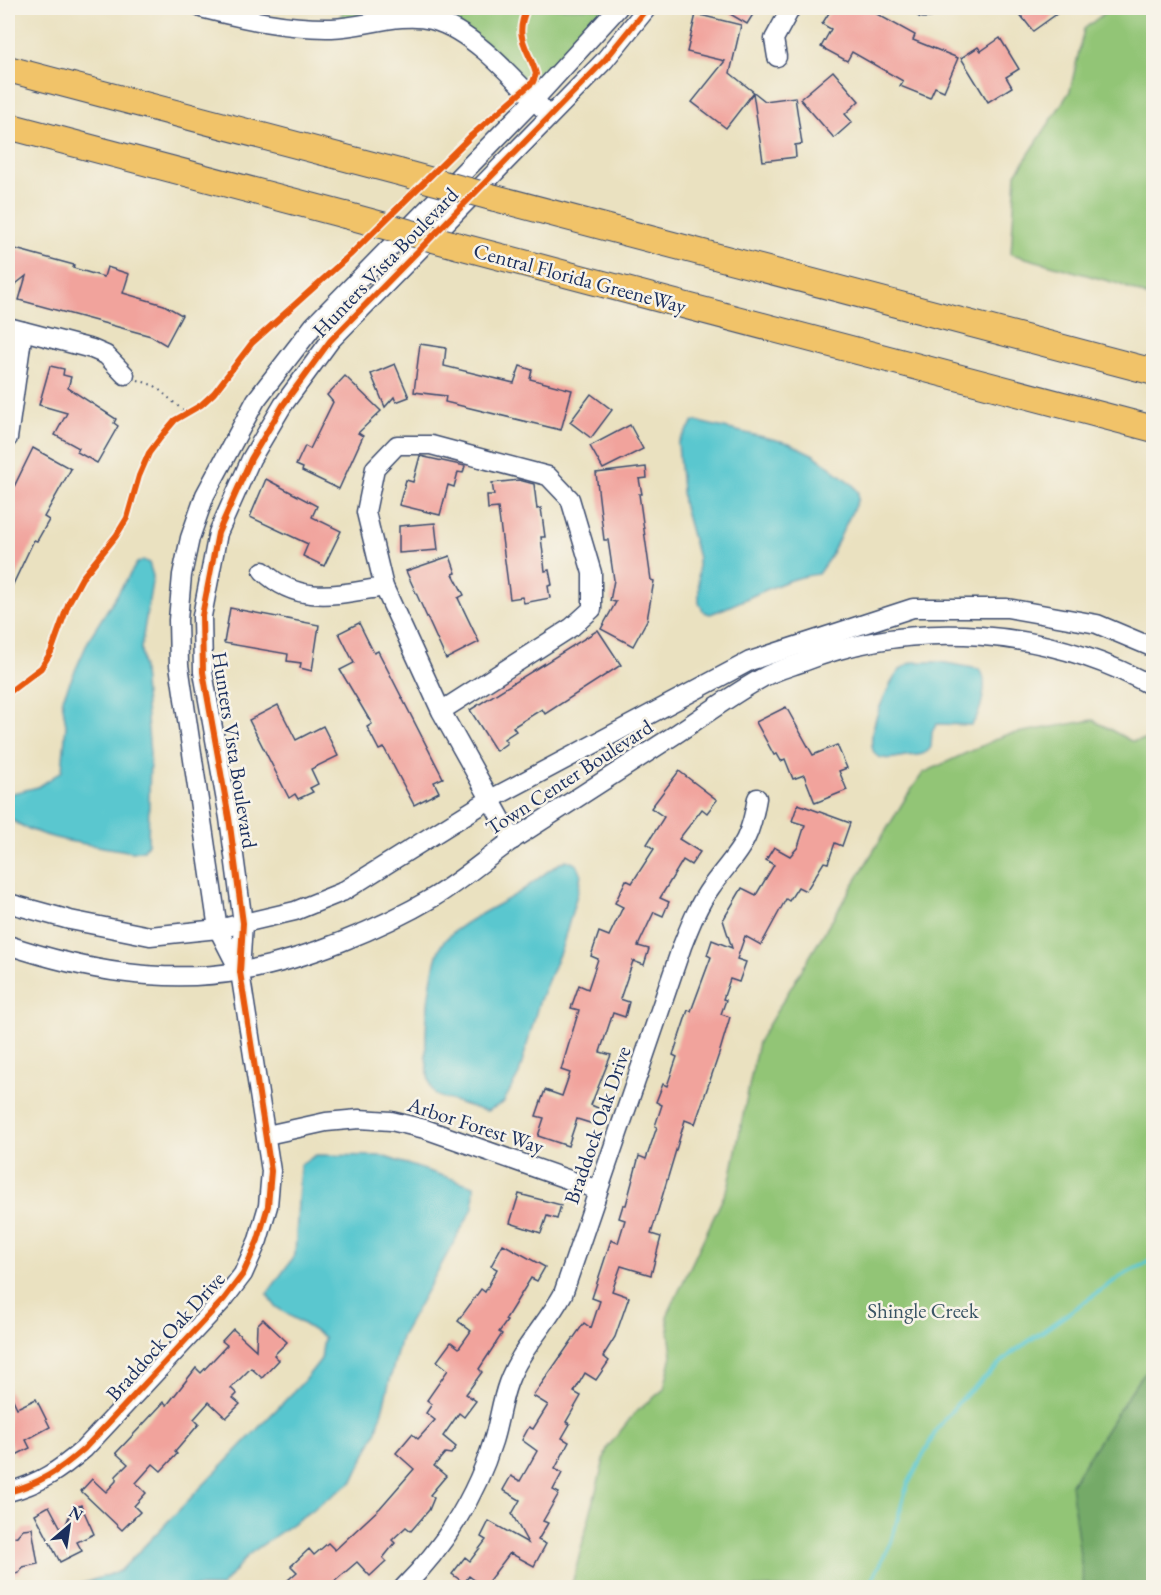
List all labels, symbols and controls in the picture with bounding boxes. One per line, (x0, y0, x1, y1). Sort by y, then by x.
street label: Hunters Vista Boulevard (306, 181, 464, 343)
street label: Central Florida GreeneWay (471, 237, 690, 320)
street label: Hunters Vista Boulevard (206, 650, 264, 851)
street label: Town Center Boulevard (480, 713, 658, 841)
street label: Braddock Oak Drive (557, 1042, 637, 1208)
street label: Arbor Forest Way (403, 1090, 548, 1160)
street label: Braddock Oak Drive (100, 1266, 230, 1406)
park label: Shingle Creek (867, 1297, 980, 1324)
north arrow (39, 1496, 99, 1556)
text: N (65, 1501, 87, 1526)

